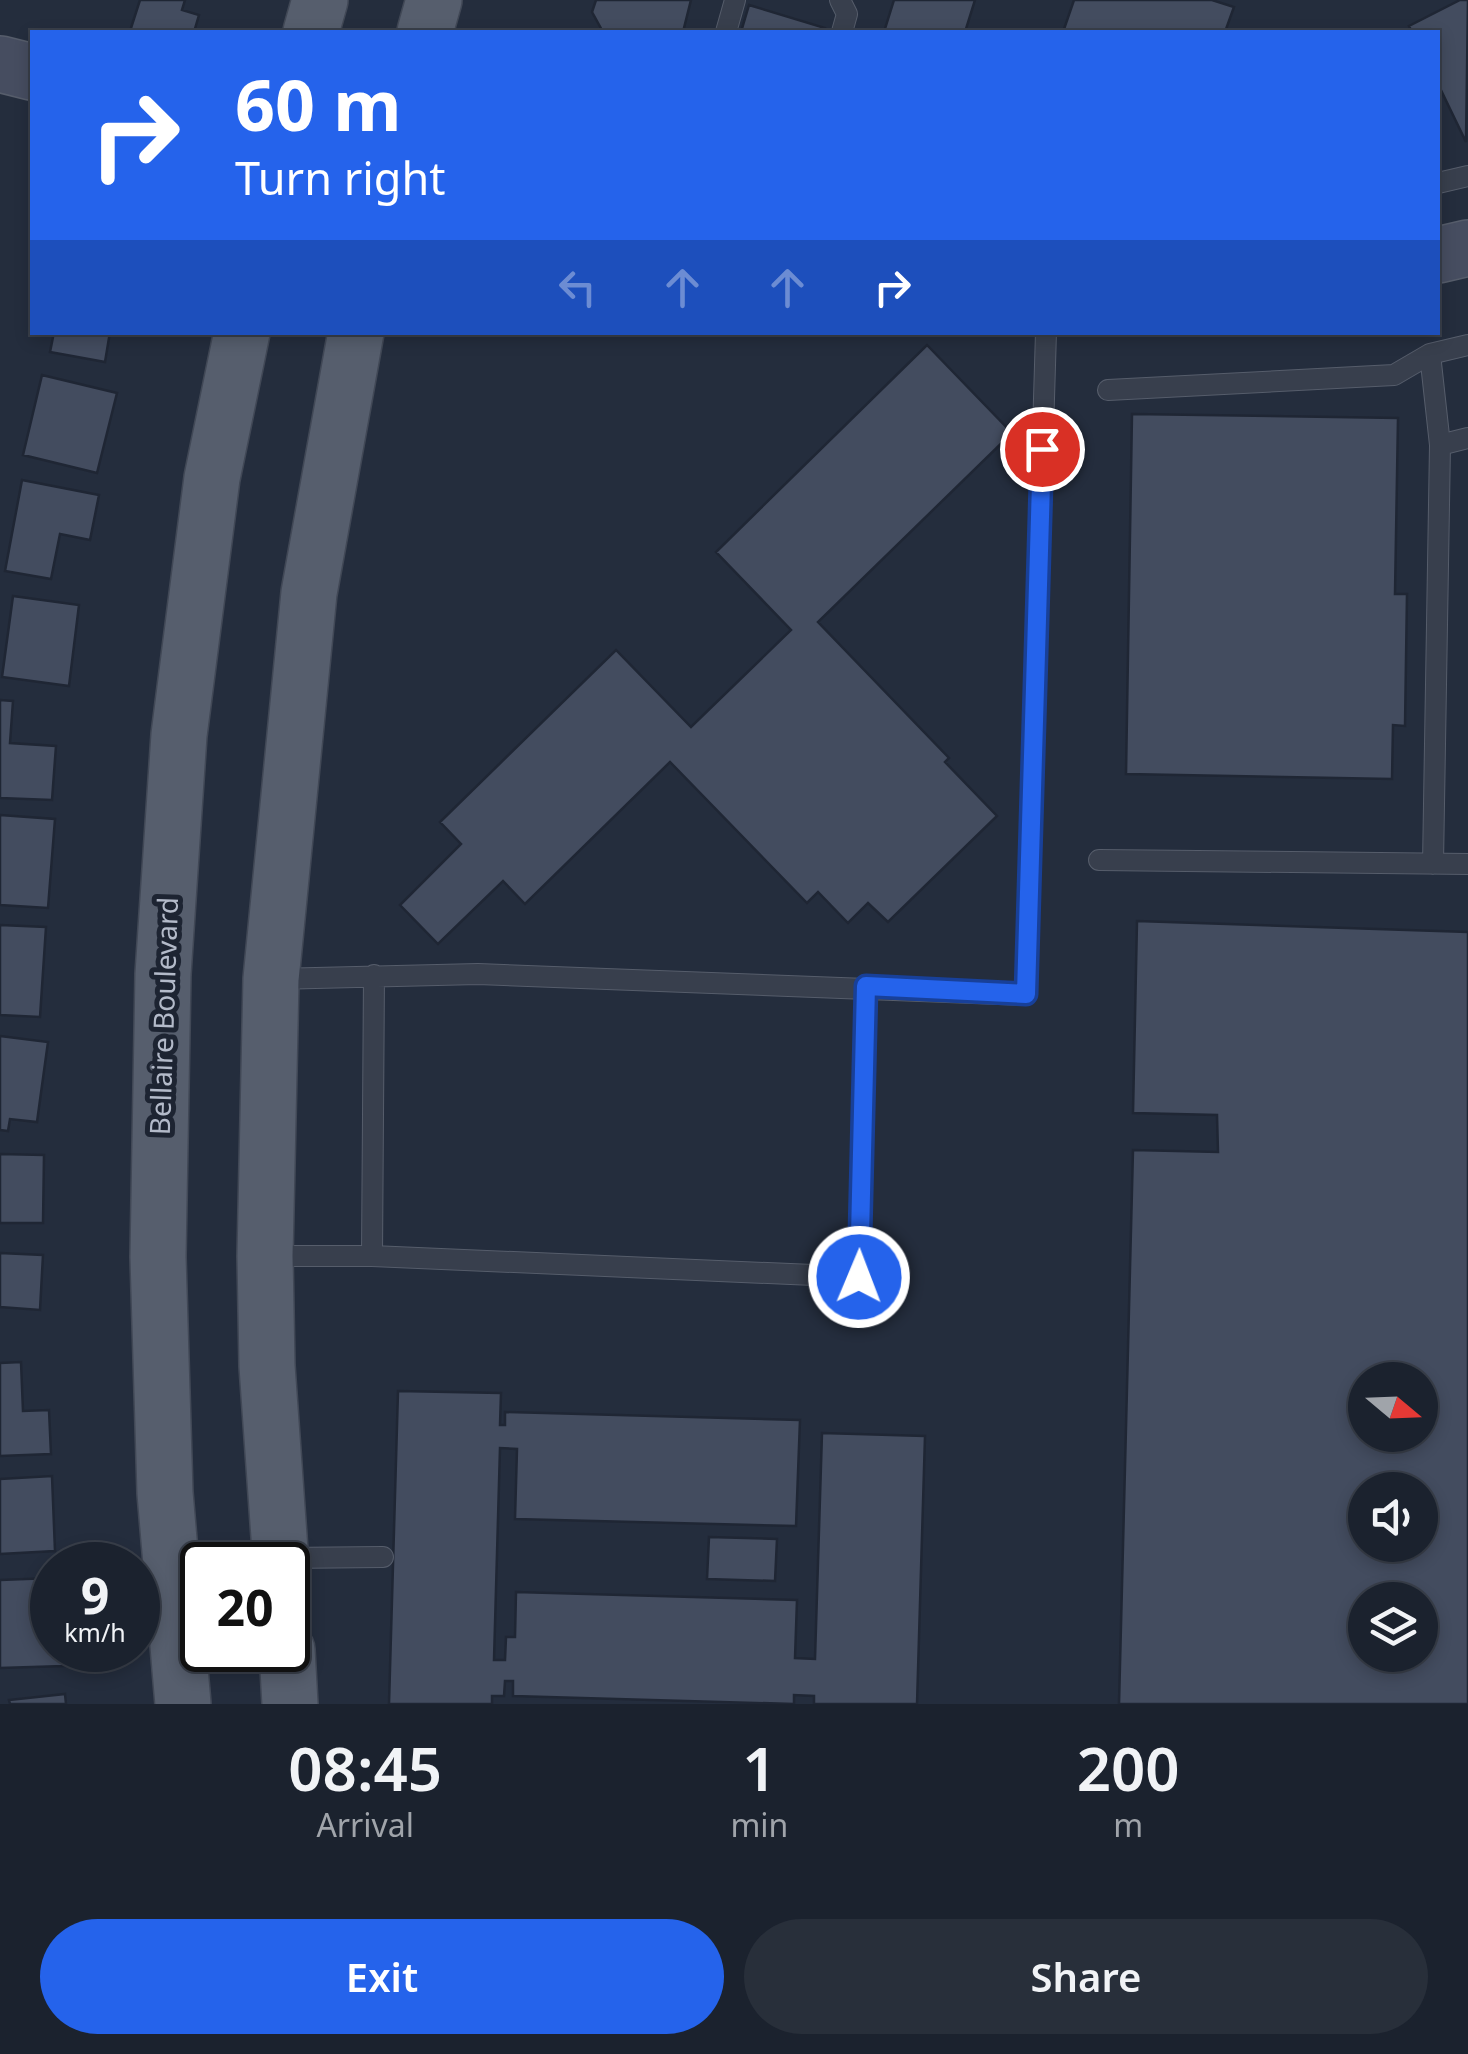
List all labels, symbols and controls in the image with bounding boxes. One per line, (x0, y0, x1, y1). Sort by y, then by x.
text: 60 m (235, 56, 402, 152)
icon: right (70, 70, 200, 200)
text: Turn right (235, 147, 446, 208)
icon: left (550, 260, 605, 315)
icon: ahead (655, 260, 710, 315)
icon: ahead (760, 260, 815, 315)
icon: right (865, 260, 920, 315)
pin (1000, 407, 1085, 492)
icon: arrive (1015, 422, 1070, 477)
street label: Bellaire Boulevard (140, 896, 186, 1136)
position arrow (807, 1225, 911, 1329)
north arrow (1348, 1362, 1438, 1452)
map controls (1348, 1362, 1438, 1672)
button: sound (1348, 1472, 1438, 1562)
speed limit sign: 20 (180, 1542, 310, 1672)
text: 9 (81, 1561, 109, 1629)
button: layers (1348, 1582, 1438, 1672)
text: km/h (64, 1615, 126, 1649)
text: 08:45 (288, 1727, 442, 1809)
text: 1 (742, 1727, 777, 1809)
text: 200 (1077, 1727, 1180, 1809)
text: Arrival (316, 1803, 414, 1846)
text: min (730, 1803, 788, 1846)
text: m (1113, 1803, 1143, 1846)
button: Exit (40, 1919, 724, 2034)
button: Share (744, 1919, 1428, 2034)

